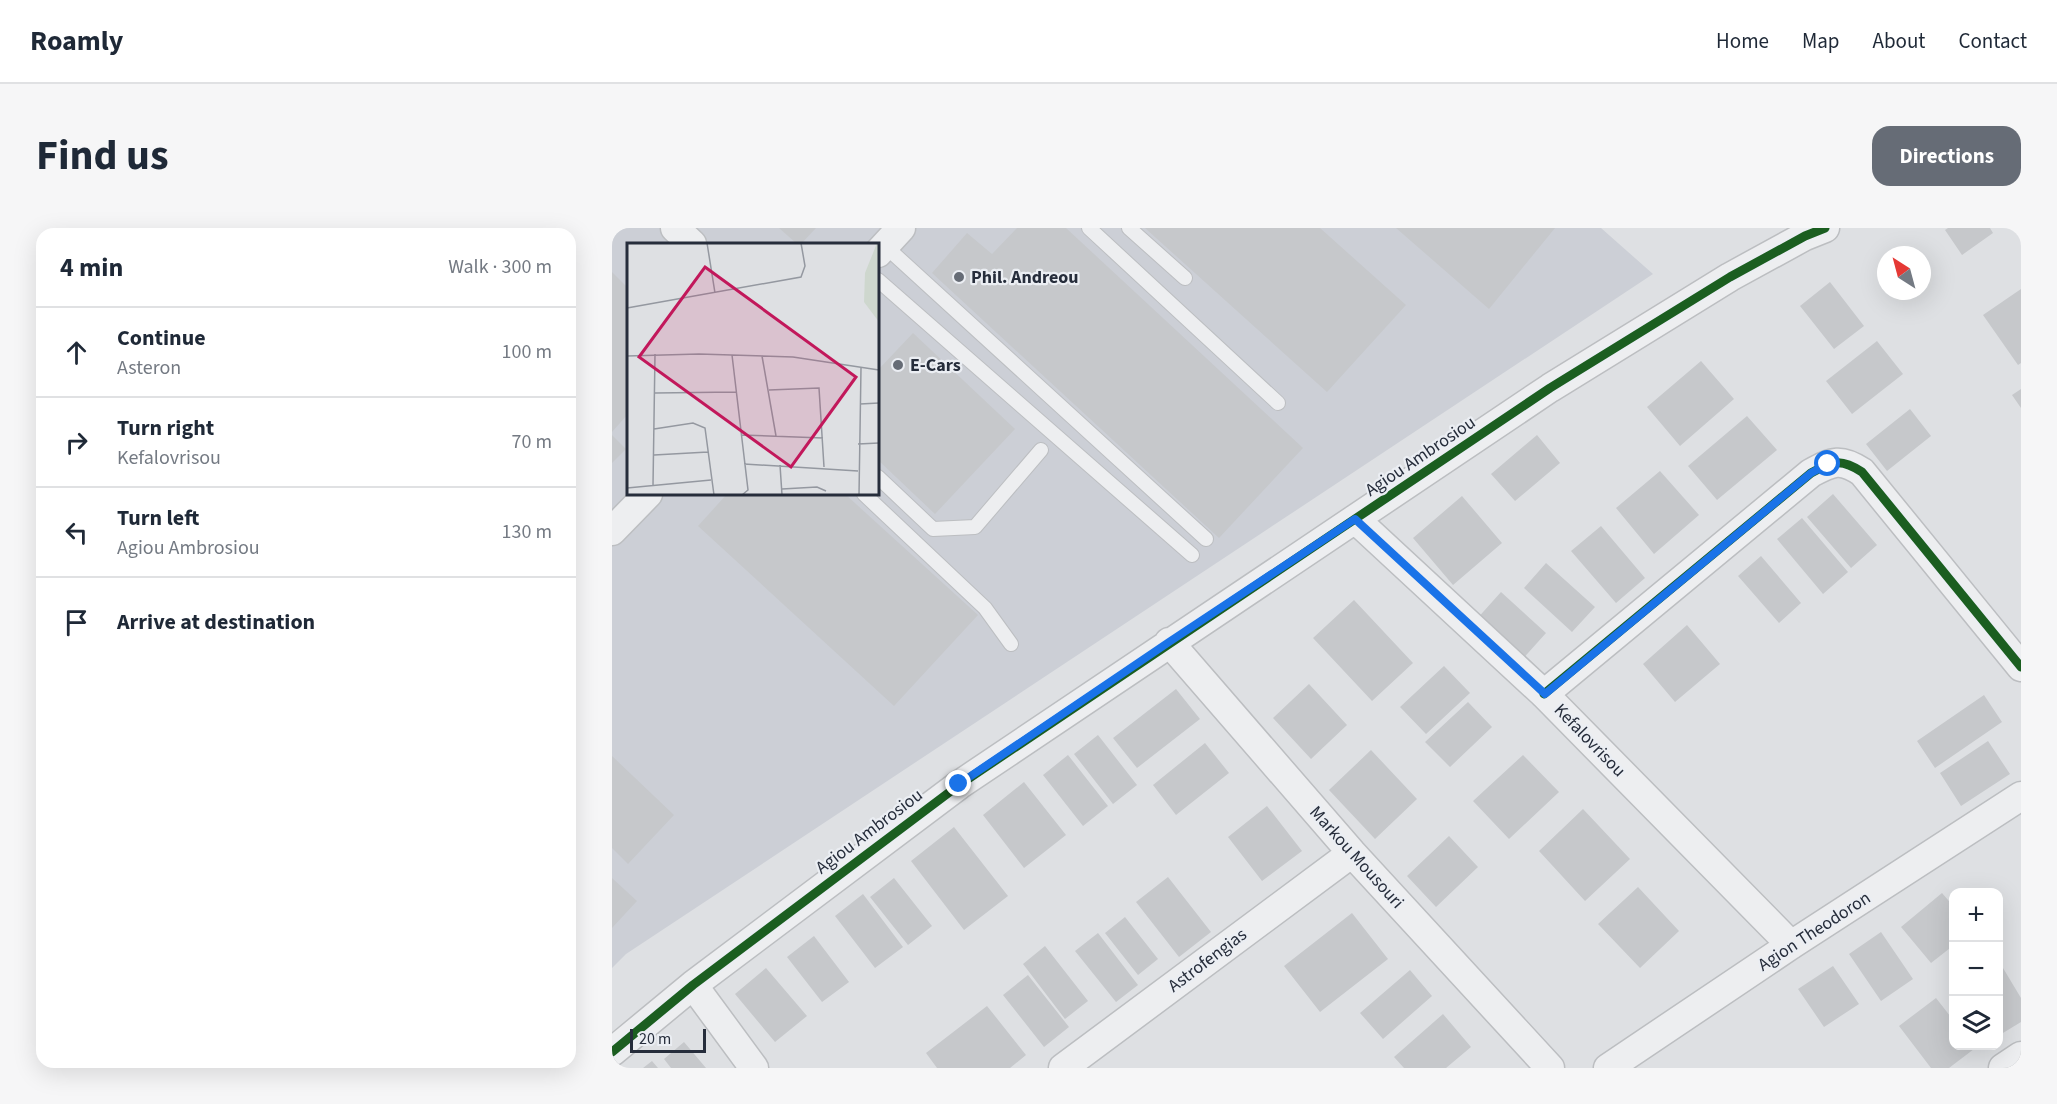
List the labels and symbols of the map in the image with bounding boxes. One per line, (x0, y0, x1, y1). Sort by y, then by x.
inset map (627, 243, 879, 495)
north arrow (1877, 246, 1931, 300)
place label: Phil. Andreou (971, 265, 1079, 290)
marker: Phil. Andreou (952, 270, 966, 284)
place label: E-Cars (910, 353, 961, 378)
marker: E-Cars (891, 358, 905, 372)
street label: Agiou Ambrosiou (1360, 410, 1480, 503)
route start (1814, 450, 1840, 476)
street label: Kefalovrisou (1548, 698, 1631, 783)
route end (945, 770, 971, 796)
street label: Agiou Ambrosiou (811, 783, 928, 880)
street label: Markou Mousouri (1304, 800, 1410, 914)
street label: Agion Theodoron (1753, 886, 1876, 977)
street label: Astrofengias (1163, 922, 1252, 998)
scale bar (630, 1026, 706, 1054)

